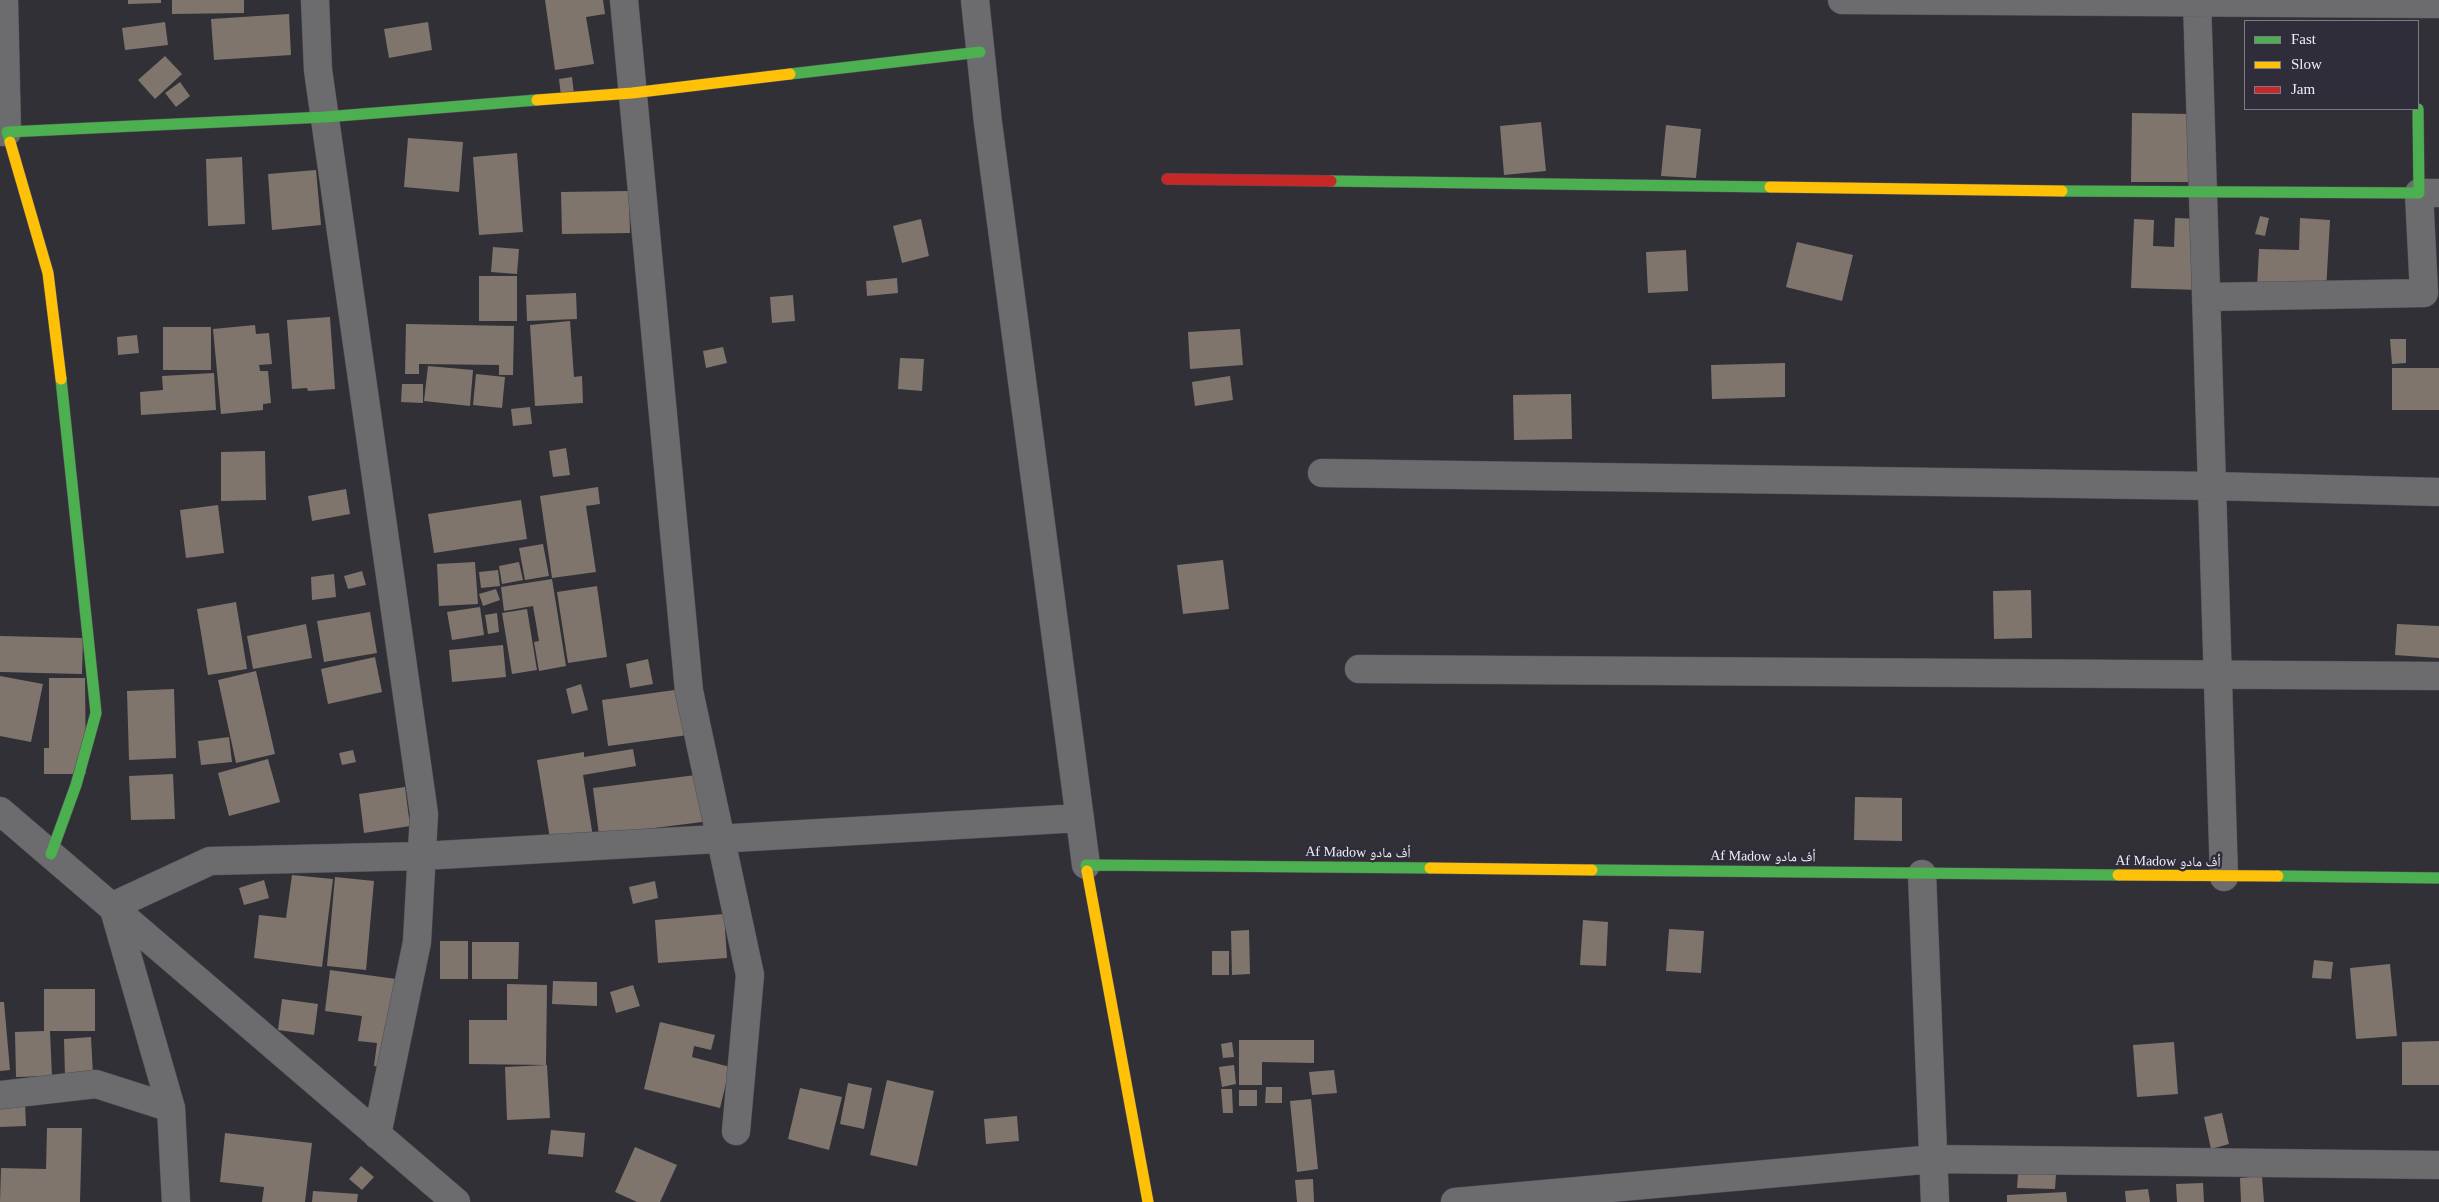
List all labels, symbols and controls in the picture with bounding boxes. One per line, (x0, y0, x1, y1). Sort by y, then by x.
legend (2244, 20, 2419, 110)
text: Fast (2291, 31, 2316, 47)
text: Slow (2291, 56, 2322, 72)
text: Jam (2291, 81, 2315, 97)
street label: Af Madow أف مادو (1305, 844, 1411, 862)
street label: Af Madow أف مادو (1710, 848, 1816, 866)
street label: Af Madow أف مادو (2115, 853, 2221, 871)

